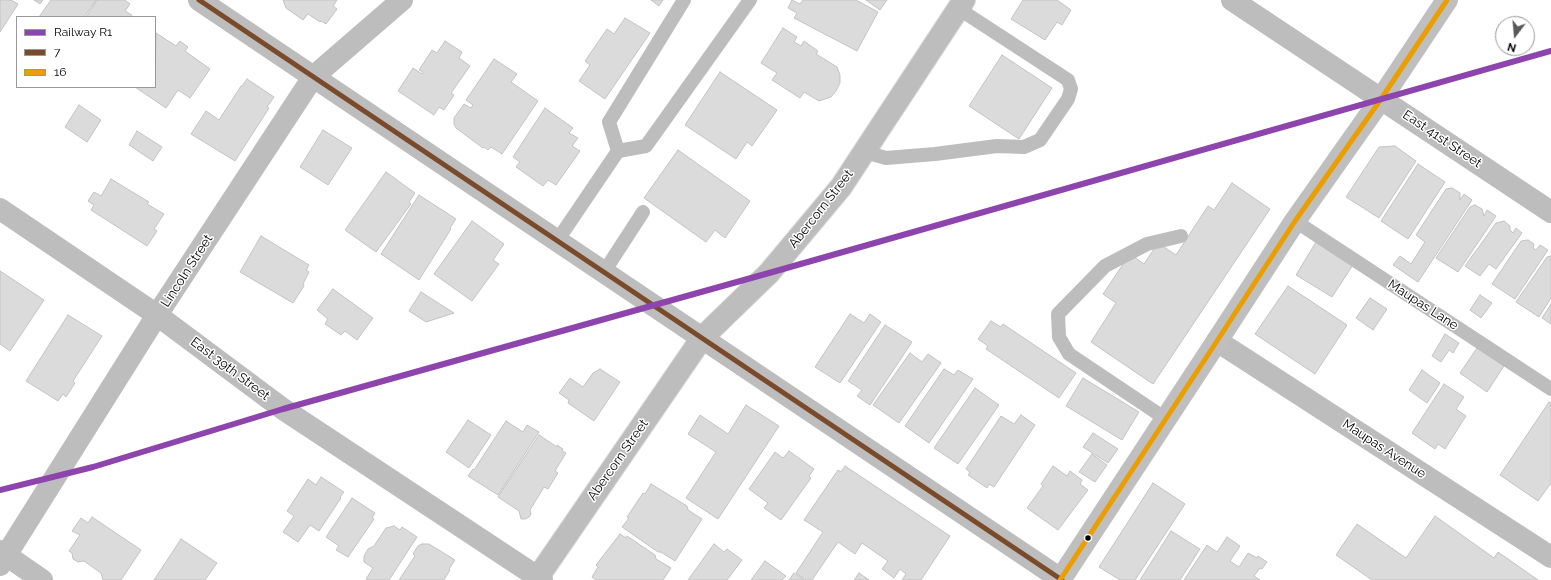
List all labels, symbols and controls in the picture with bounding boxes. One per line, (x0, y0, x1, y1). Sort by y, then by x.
legend (16, 16, 156, 88)
north arrow (1495, 16, 1535, 56)
text: Railway R1 (54, 25, 112, 39)
text: N (1506, 40, 1518, 54)
text: 7 (54, 45, 60, 59)
text: 16 (54, 65, 66, 79)
street label: East 41st Street (1400, 107, 1484, 171)
street label: Abercorn Street (786, 167, 856, 251)
street label: Lincoln Street (158, 232, 216, 310)
street label: Maupas Lane (1385, 276, 1461, 334)
street label: East 39th Street (187, 334, 273, 404)
street label: Maupas Avenue (1339, 416, 1429, 482)
street label: Abercorn Street (584, 417, 652, 503)
unlabelled marker (1083, 533, 1093, 543)

